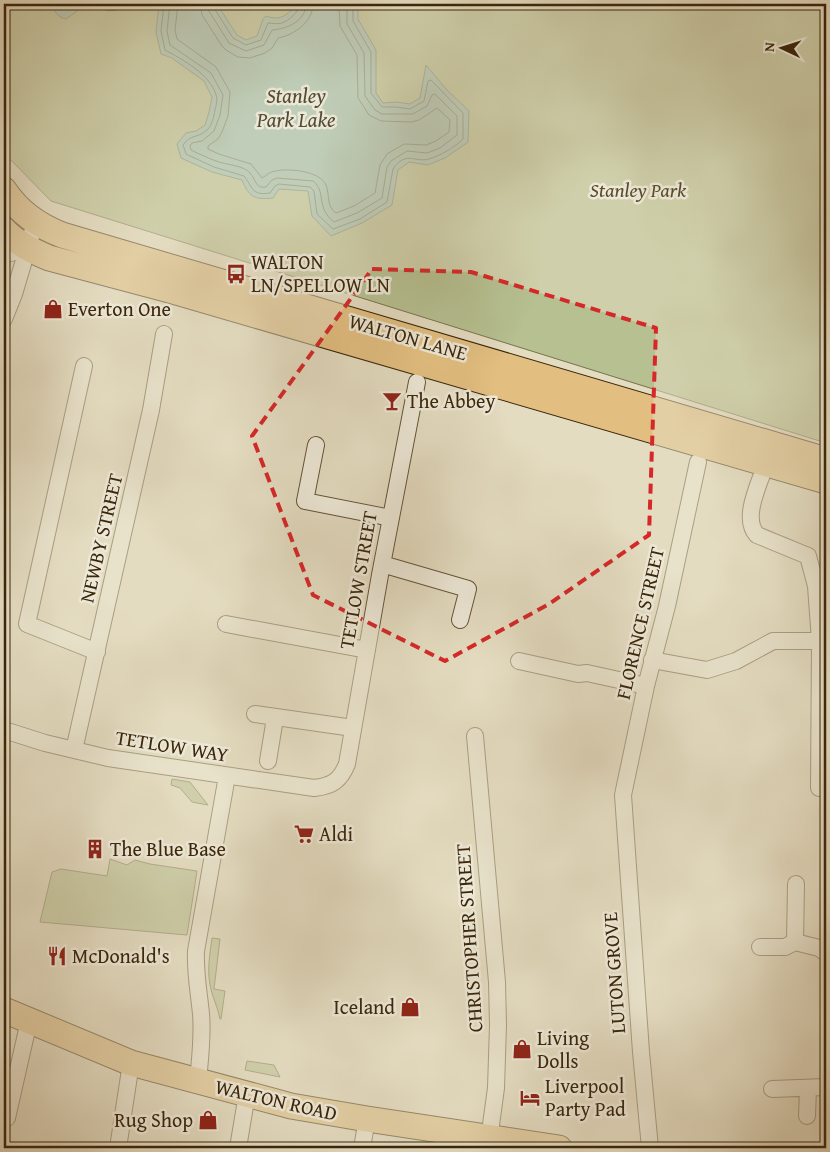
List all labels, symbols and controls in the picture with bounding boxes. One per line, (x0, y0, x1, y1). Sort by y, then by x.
north arrow (758, 22, 808, 72)
text: N (759, 41, 779, 52)
water label: Stanley Park Lake (256, 80, 335, 135)
park label: Stanley Park (590, 175, 687, 204)
place label: WALTON LN/SPELLOW LN (251, 247, 390, 299)
bus stop icon: WALTON LN/SPELLOW LN (225, 263, 247, 285)
place label: Everton One (68, 294, 171, 323)
shop icon: Everton One (42, 298, 64, 320)
street label: WALTON LANE (346, 306, 471, 367)
place label: The Abbey (407, 386, 495, 415)
bar icon: The Abbey (381, 390, 403, 412)
street label: NEWBY STREET (72, 470, 129, 605)
street label: TETLOW STREET (331, 509, 384, 651)
street label: FLORENCE STREET (608, 544, 671, 702)
street label: TETLOW WAY (114, 722, 230, 769)
place label: Aldi (319, 819, 353, 848)
supermarket icon: Aldi (293, 823, 315, 845)
place label: The Blue Base (110, 834, 226, 863)
building icon: The Blue Base (84, 838, 106, 860)
street label: CHRISTOPHER STREET (447, 843, 490, 1033)
street label: LUTON GROVE (595, 911, 632, 1035)
place label: McDonald's (72, 941, 170, 970)
restaurant icon: McDonald's (46, 945, 68, 967)
place label: Iceland (334, 992, 395, 1021)
shop icon: Iceland (399, 996, 421, 1018)
place label: Living Dolls (537, 1023, 589, 1075)
shop icon: Living Dolls (511, 1038, 533, 1060)
street label: WALTON ROAD (212, 1071, 340, 1128)
place label: Liverpool Party Pad (545, 1071, 626, 1123)
hotel icon: Liverpool Party Pad (519, 1087, 541, 1109)
place label: Rug Shop (114, 1105, 193, 1134)
shop icon: Rug Shop (197, 1109, 219, 1131)

